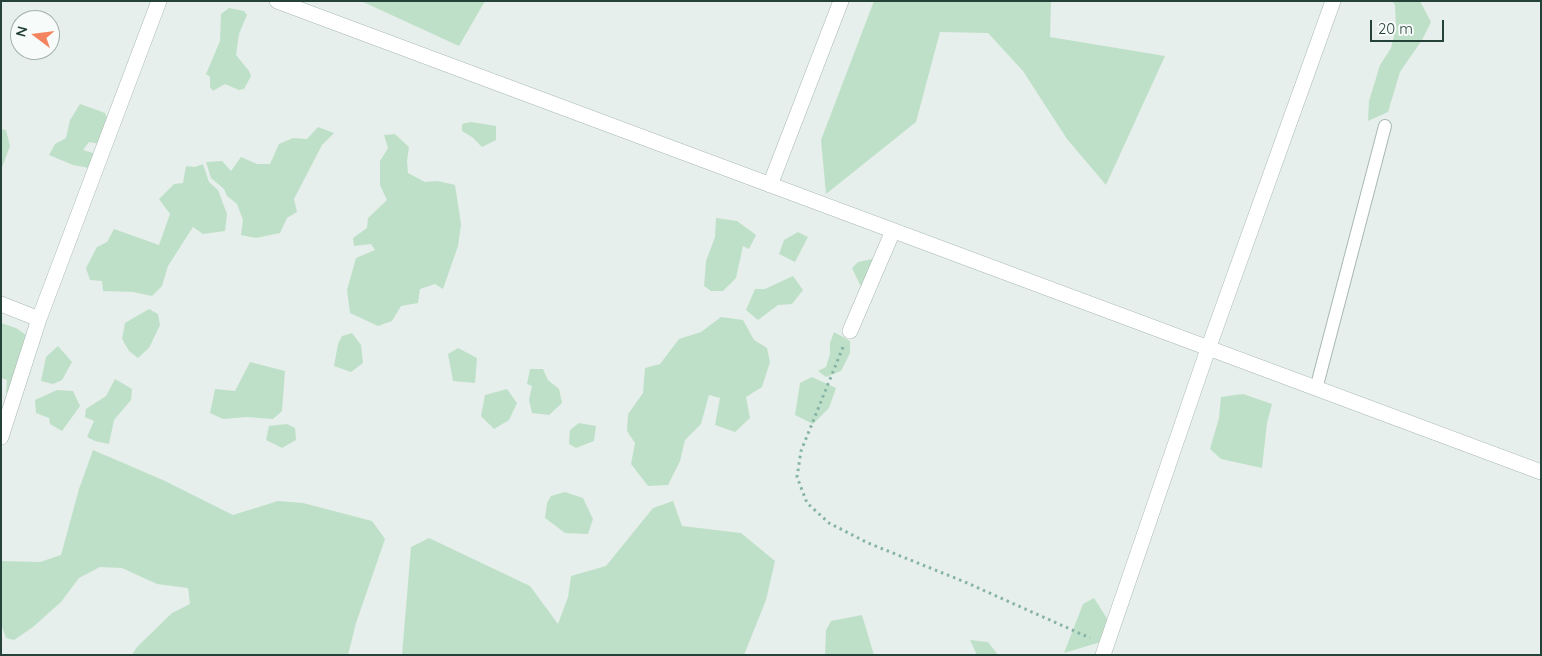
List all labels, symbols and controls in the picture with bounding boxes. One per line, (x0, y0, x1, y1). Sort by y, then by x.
north arrow (10, 10, 60, 60)
scale bar (1372, 10, 1446, 42)
text: 20 m (1378, 19, 1413, 38)
text: N (11, 24, 32, 39)

